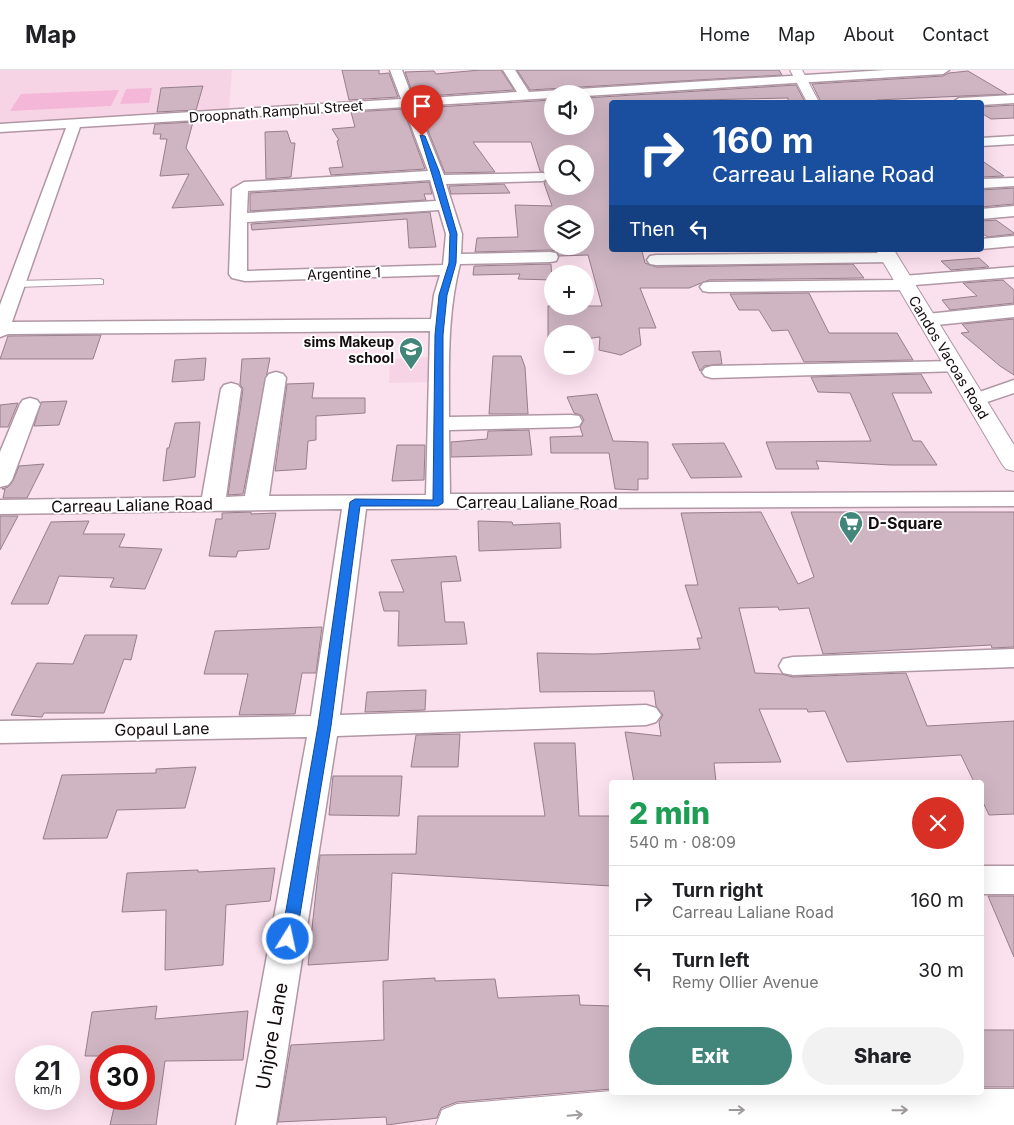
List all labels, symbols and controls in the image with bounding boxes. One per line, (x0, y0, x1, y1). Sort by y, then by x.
text: Map (25, 20, 76, 49)
text: Home (700, 24, 750, 45)
text: Map (778, 24, 815, 45)
text: About (843, 24, 894, 45)
text: Contact (922, 24, 989, 45)
pin (401, 85, 443, 136)
map controls (544, 85, 594, 375)
button: sound (544, 85, 594, 135)
icon: arrive (408, 92, 436, 120)
street label: Droopnath Ramphul Street (188, 96, 364, 126)
text: 160 m (712, 119, 814, 161)
icon: right (629, 120, 694, 185)
button: search (544, 145, 594, 195)
text: Carreau Laliane Road (712, 161, 934, 187)
button: layers (544, 205, 594, 255)
icon: left (685, 215, 713, 243)
text: Then (629, 218, 675, 241)
street label: Argentine 1 (307, 263, 381, 283)
button: + (544, 265, 594, 315)
street label: Candos Vacoas Road (905, 292, 993, 422)
button: − (544, 325, 594, 375)
place label: sims Makeup school (304, 333, 394, 366)
school or university icon: sims Makeup school (398, 336, 424, 370)
street label: Carreau Laliane Road (456, 492, 618, 512)
street label: Carreau Laliane Road (51, 494, 213, 516)
supermarket icon: D-Square (838, 510, 864, 544)
place label: D-Square (868, 513, 943, 533)
street label: Gopaul Lane (114, 718, 210, 740)
text: 2 min (629, 795, 710, 831)
button: close (912, 797, 964, 849)
text: 540 m · 08:09 (629, 832, 736, 852)
text: Turn right (672, 879, 763, 902)
icon: right (629, 887, 657, 915)
text: 160 m (911, 889, 964, 912)
text: Carreau Laliane Road (672, 902, 834, 922)
position arrow (261, 912, 313, 964)
text: Turn left (672, 949, 750, 972)
icon: left (629, 957, 657, 985)
text: 30 m (918, 959, 964, 982)
text: Remy Ollier Avenue (672, 972, 819, 992)
street label: Unjore Lane (251, 981, 293, 1091)
button: Exit (629, 1027, 792, 1085)
button: Share (802, 1027, 964, 1085)
speed limit sign: 30 (90, 1045, 155, 1110)
text: 21 (34, 1056, 61, 1086)
text: km/h (33, 1082, 62, 1097)
one-way arrow (729, 1105, 745, 1115)
one-way arrow (892, 1105, 908, 1115)
one-way arrow (567, 1111, 583, 1120)

